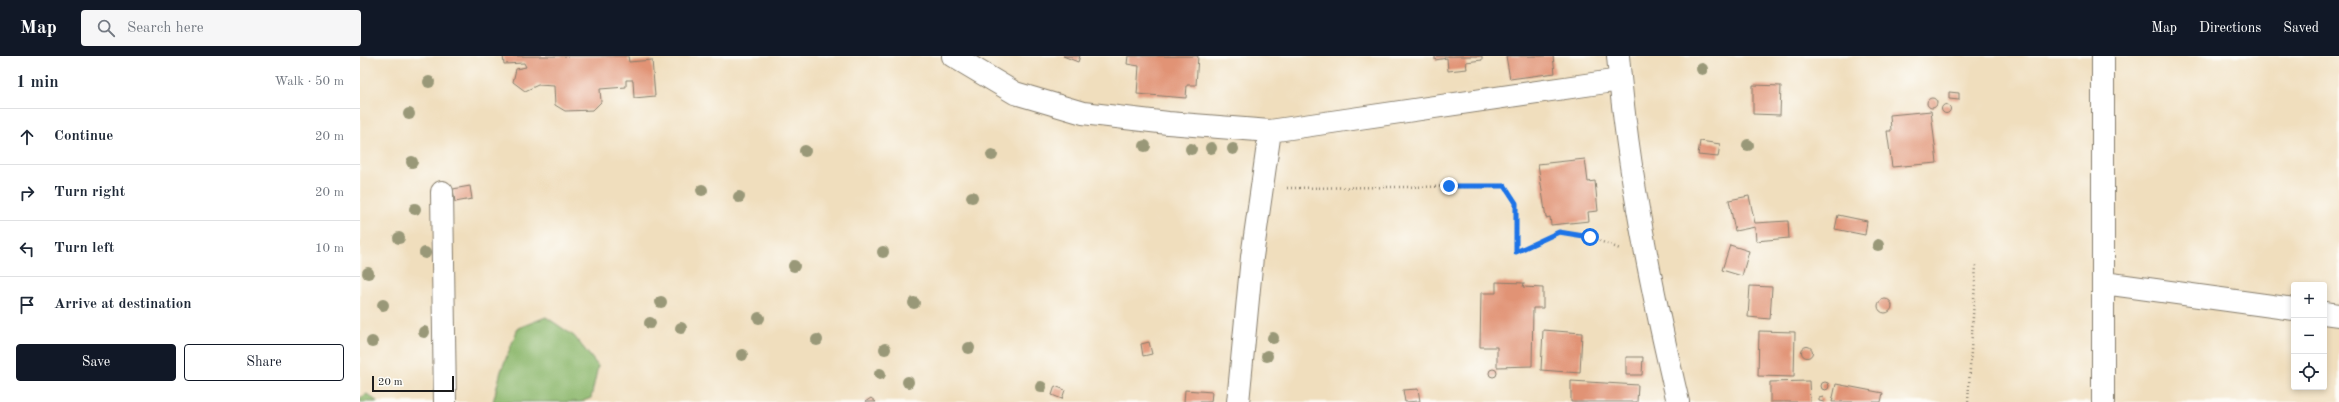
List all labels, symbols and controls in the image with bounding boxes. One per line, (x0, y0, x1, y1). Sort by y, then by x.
search box (81, 10, 361, 46)
icon: search (95, 17, 117, 39)
text: Map (20, 19, 57, 38)
text: Search here (127, 21, 204, 36)
text: Map (2151, 21, 2177, 35)
text: Directions (2199, 21, 2261, 35)
text: Saved (2283, 21, 2319, 35)
text: 1 min (16, 74, 59, 91)
text: Walk · 50 m (275, 75, 344, 88)
icon: ahead (16, 126, 38, 148)
text: Continue (54, 129, 113, 144)
text: 20 m (315, 130, 344, 143)
route end (1440, 177, 1458, 195)
icon: right (16, 182, 38, 204)
text: Turn right (54, 185, 125, 200)
text: 20 m (315, 186, 344, 199)
route start (1581, 228, 1599, 246)
icon: left (16, 238, 38, 260)
text: Turn left (54, 241, 114, 256)
text: 10 m (315, 242, 344, 255)
map controls (2291, 282, 2327, 390)
button: + (2291, 282, 2327, 318)
icon: arrive (16, 294, 38, 316)
text: Arrive at destination (54, 297, 192, 312)
button: − (2291, 318, 2327, 354)
button: Save (16, 344, 176, 381)
button: Share (184, 344, 344, 381)
button: locate (2291, 354, 2327, 390)
scale bar (372, 374, 454, 393)
text: 20 m (378, 377, 403, 388)

